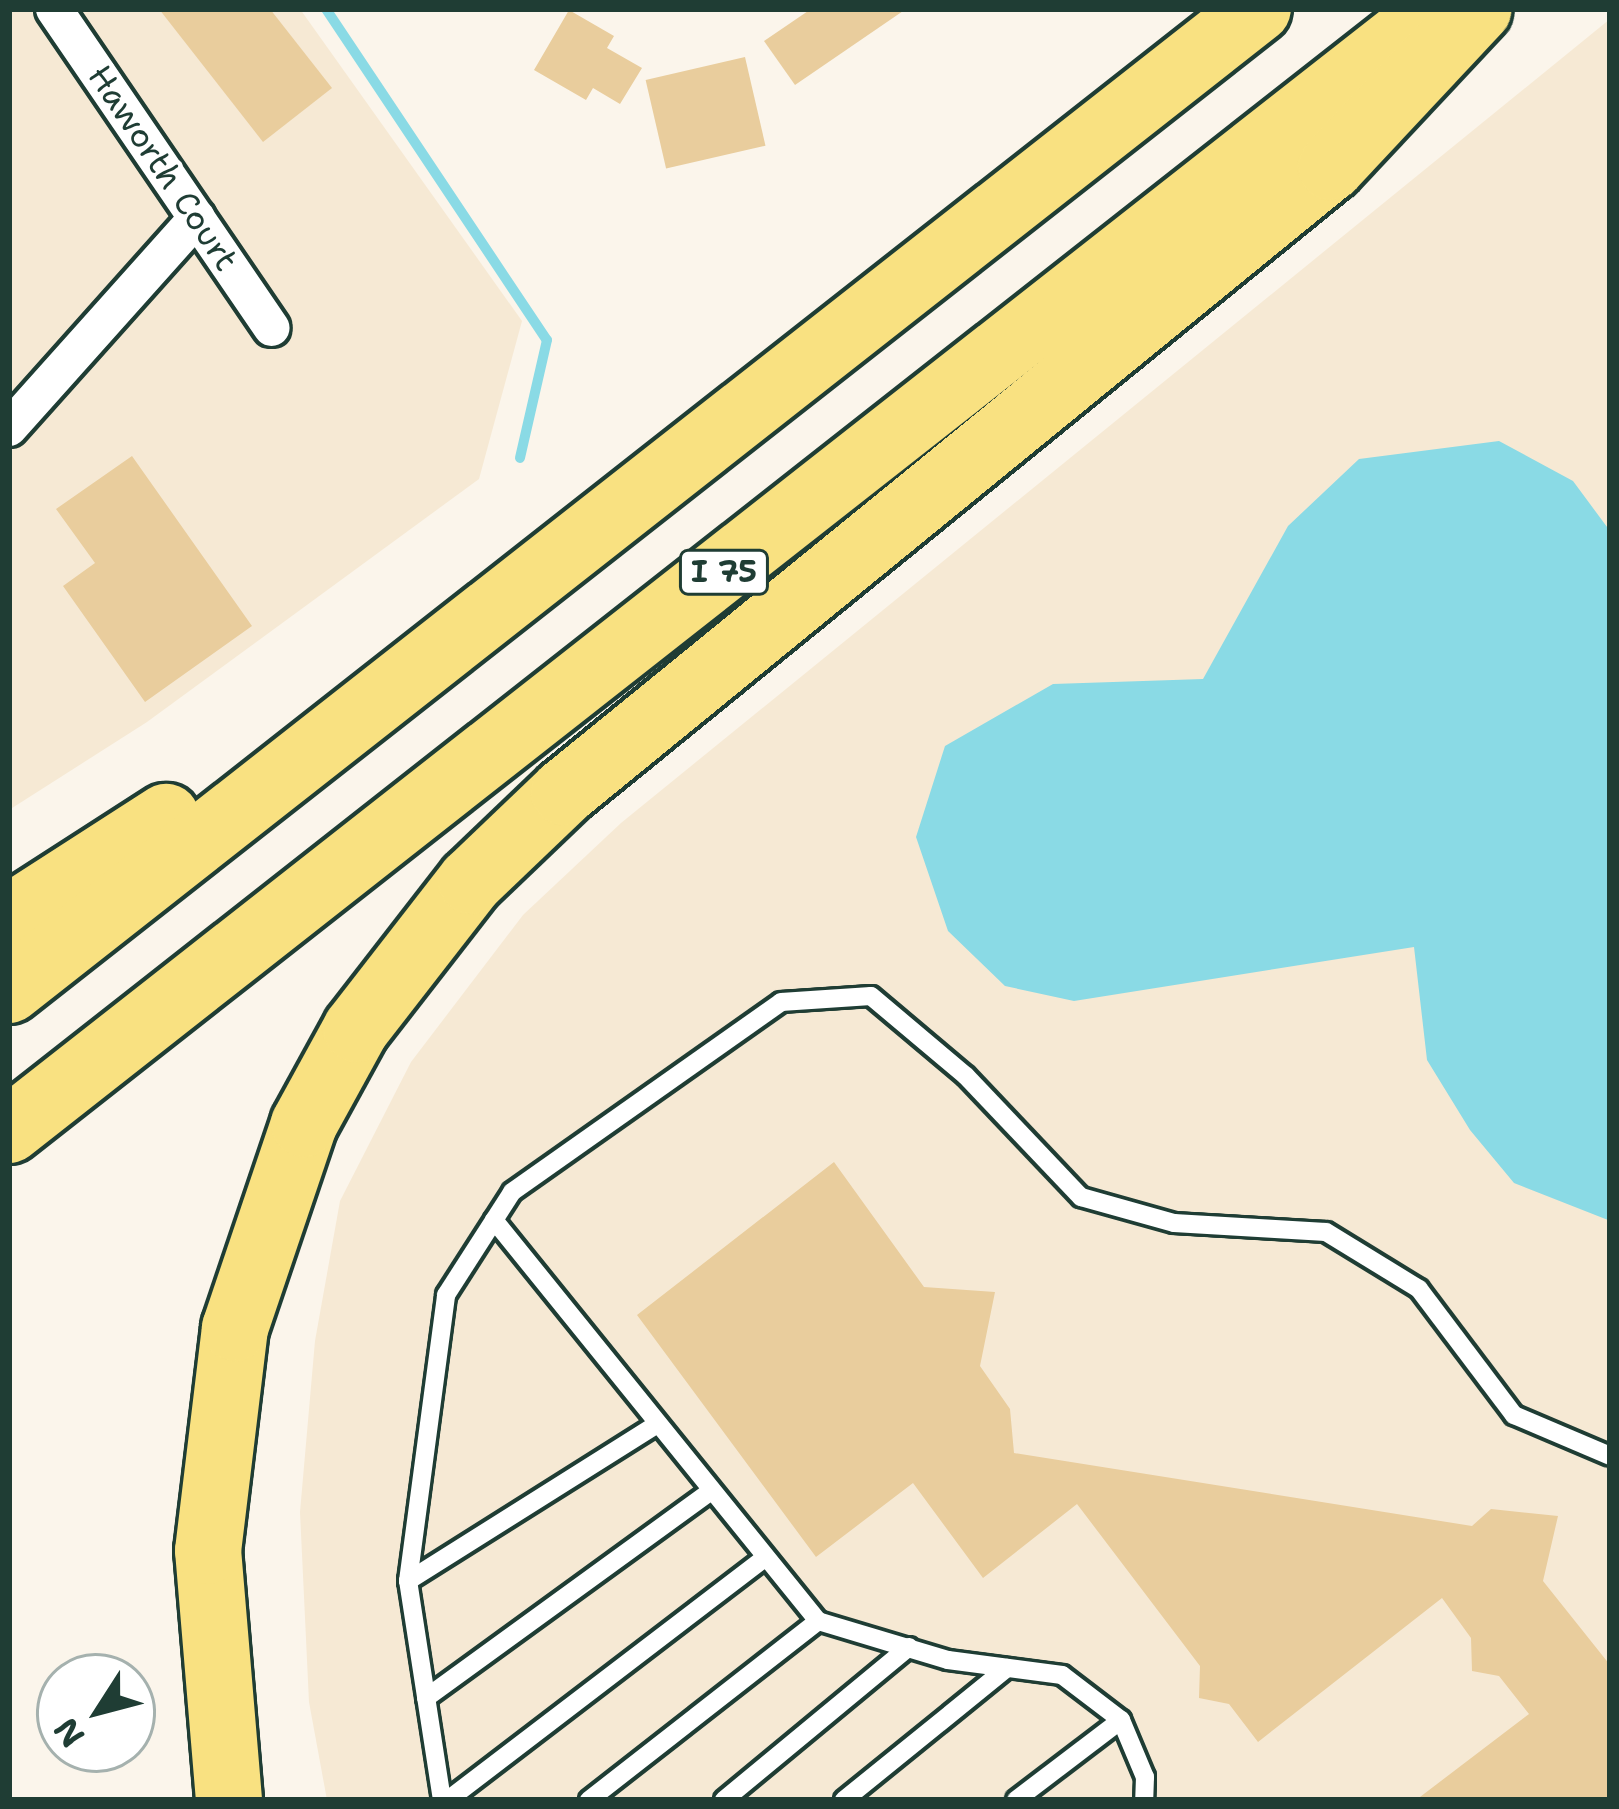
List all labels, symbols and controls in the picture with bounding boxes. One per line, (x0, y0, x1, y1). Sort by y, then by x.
street label: Haworth Court (80, 58, 246, 278)
road number: I 75 (676, 548, 772, 596)
north arrow (36, 1653, 156, 1773)
text: N (43, 1709, 95, 1756)

